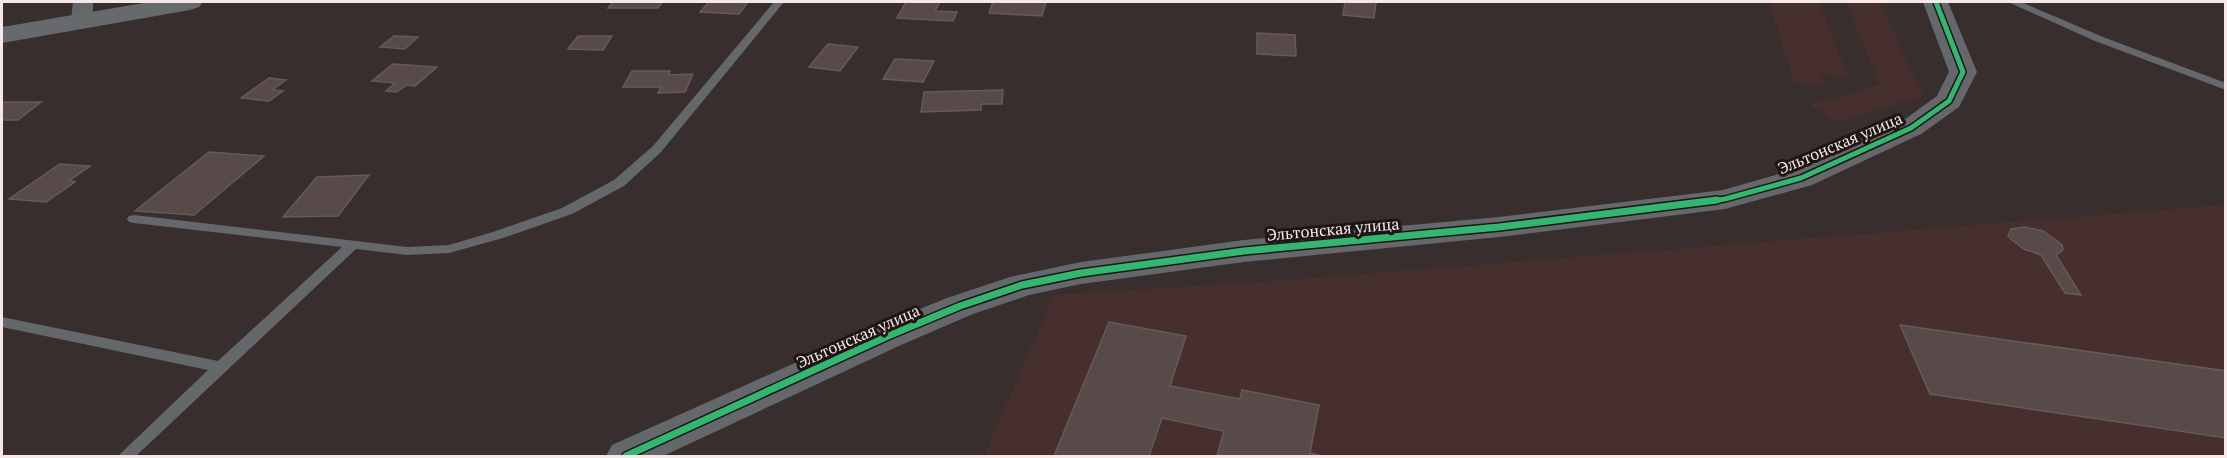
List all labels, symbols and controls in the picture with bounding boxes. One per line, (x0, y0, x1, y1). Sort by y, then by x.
street label: Эльтонская улица (1774, 107, 1906, 179)
street label: Эльтонская улица (1266, 212, 1400, 246)
street label: Эльтонская улица (793, 299, 923, 373)

